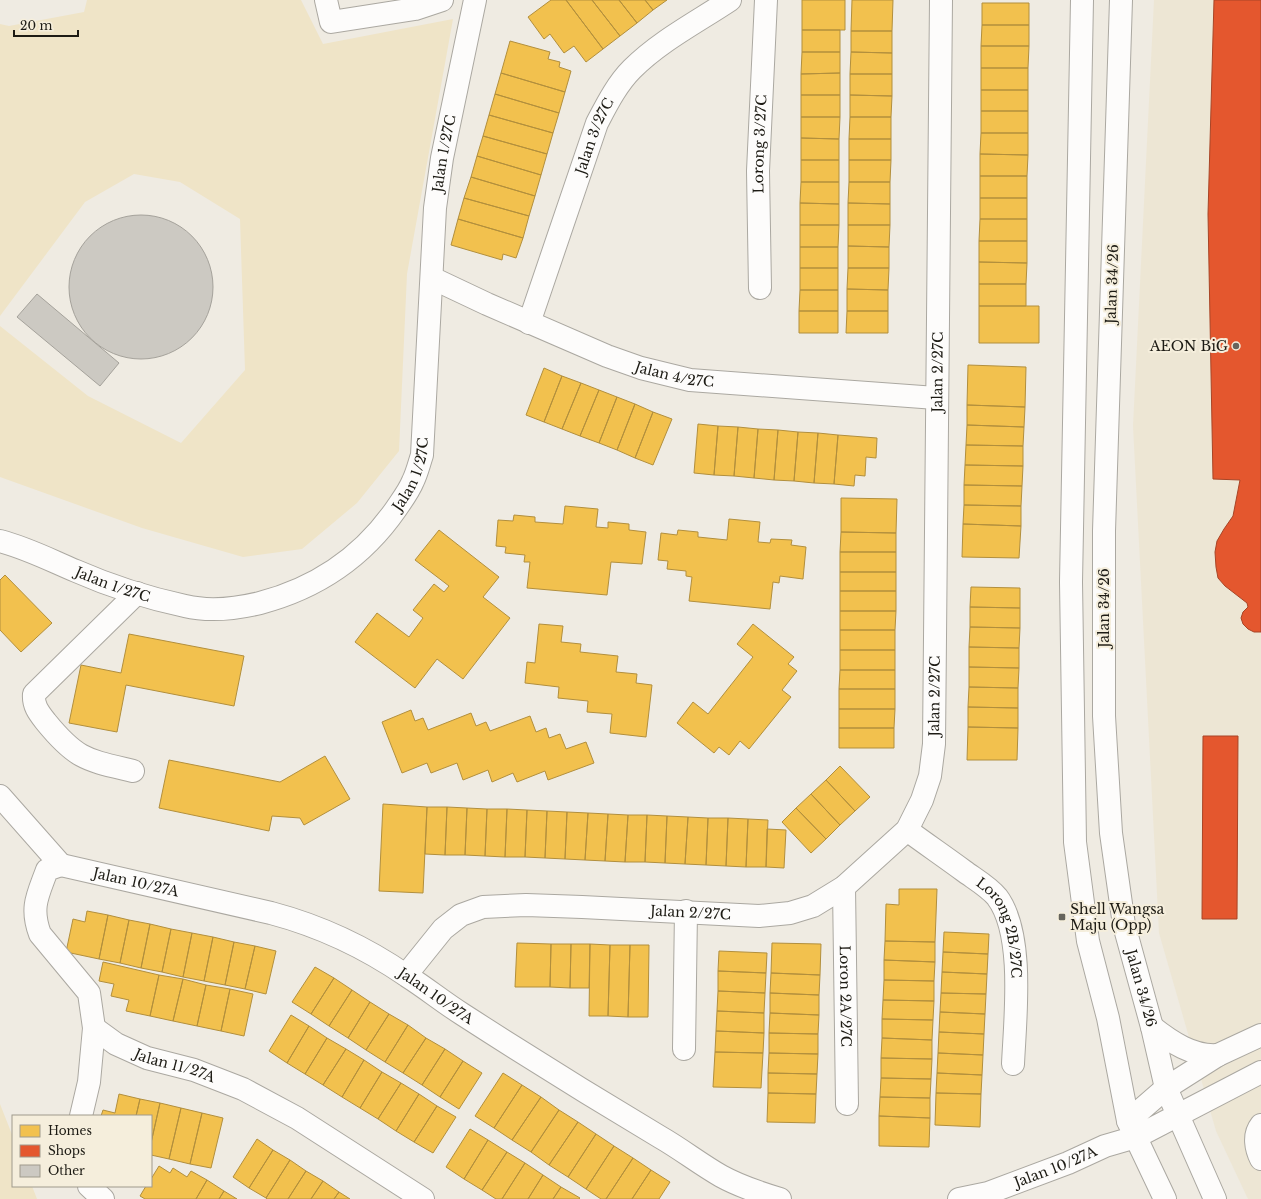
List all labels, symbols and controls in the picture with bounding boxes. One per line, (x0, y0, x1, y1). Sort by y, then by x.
scale bar (14, 12, 78, 38)
text: 20 m (20, 18, 52, 33)
street label: Lorong 3/27C (749, 94, 771, 194)
street label: Jalan 3/27C (571, 95, 618, 179)
street label: Jalan 1/27C (428, 113, 460, 195)
street label: Jalan 34/26 (1102, 244, 1122, 326)
street label: Jalan 2/27C (928, 332, 947, 415)
place label: AEON BiG (1149, 337, 1228, 355)
marker: AEON BiG (1231, 341, 1241, 351)
street label: Jalan 4/27C (631, 357, 715, 391)
street label: Jalan 1/27C (387, 437, 432, 516)
street label: Jalan 1/27C (71, 562, 152, 606)
street label: Jalan 34/26 (1095, 568, 1113, 650)
street label: Jalan 2/27C (925, 656, 944, 739)
street label: Jalan 10/27A (89, 863, 181, 901)
street label: Lorong 2B/27C (973, 873, 1025, 978)
place label: Shell Wangsa Maju (Opp) (1070, 900, 1165, 934)
street label: Jalan 2/27C (648, 901, 731, 924)
marker: Shell Wangsa Maju (Opp) (1057, 912, 1067, 922)
street label: Loron 2A/27C (836, 945, 855, 1047)
street label: Jalan 34/26 (1122, 945, 1161, 1029)
street label: Jalan 10/27A (393, 962, 477, 1028)
street label: Jalan 11/27A (130, 1044, 218, 1086)
legend (12, 1115, 152, 1187)
text: Homes (48, 1123, 92, 1138)
street label: Jalan 10/27A (1010, 1142, 1100, 1192)
text: Shops (48, 1143, 85, 1158)
text: Other (48, 1163, 85, 1178)

